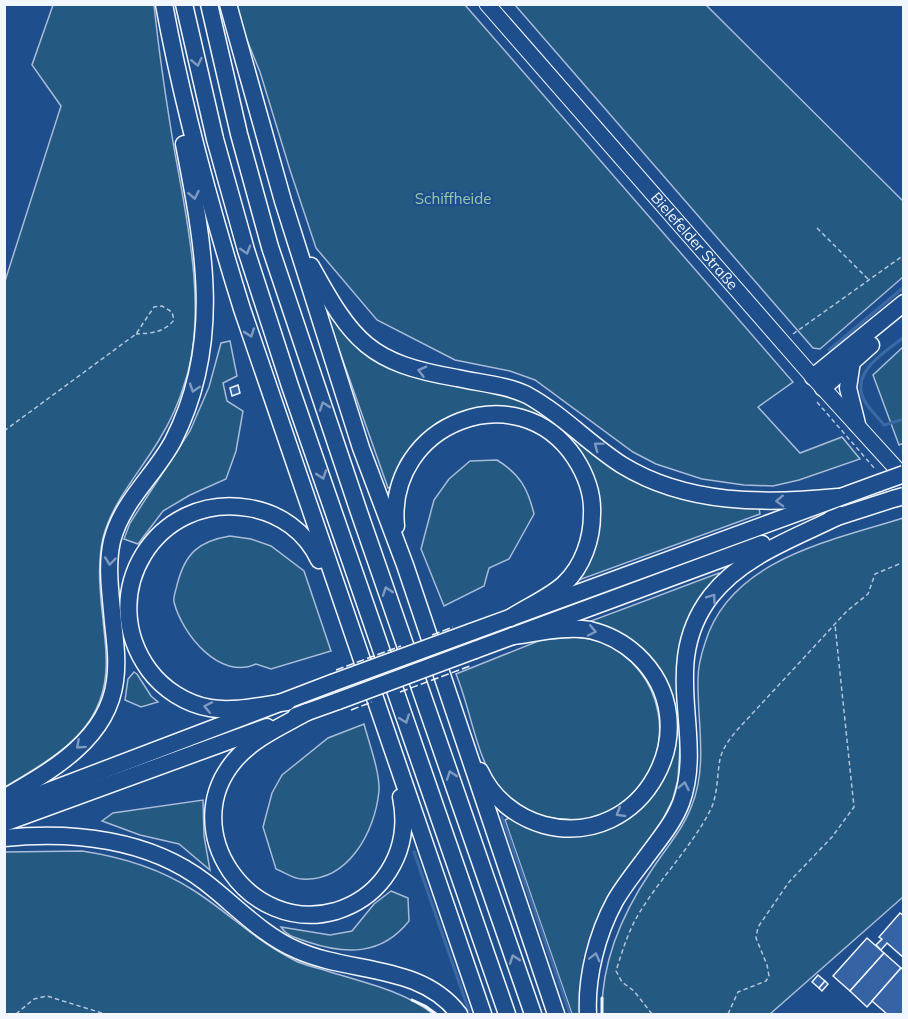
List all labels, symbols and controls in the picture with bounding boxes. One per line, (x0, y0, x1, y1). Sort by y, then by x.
one-way arrow (189, 56, 202, 66)
street label: Bielefelder Straße (647, 188, 742, 294)
park label: Schiffheide (415, 189, 491, 208)
one-way arrow (187, 190, 200, 200)
one-way arrow (239, 244, 251, 255)
one-way arrow (243, 327, 255, 338)
one-way arrow (417, 366, 427, 379)
one-way arrow (189, 382, 202, 393)
one-way arrow (318, 401, 331, 412)
one-way arrow (593, 443, 604, 454)
one-way arrow (314, 469, 327, 480)
one-way arrow (776, 495, 785, 507)
one-way arrow (104, 556, 117, 566)
one-way arrow (381, 586, 394, 597)
one-way arrow (704, 593, 715, 604)
one-way arrow (586, 624, 596, 637)
one-way arrow (203, 701, 213, 714)
one-way arrow (397, 713, 410, 724)
one-way arrow (77, 738, 87, 749)
one-way arrow (445, 770, 458, 781)
one-way arrow (677, 781, 690, 791)
one-way arrow (616, 806, 626, 818)
one-way arrow (587, 952, 600, 962)
one-way arrow (509, 954, 522, 965)

